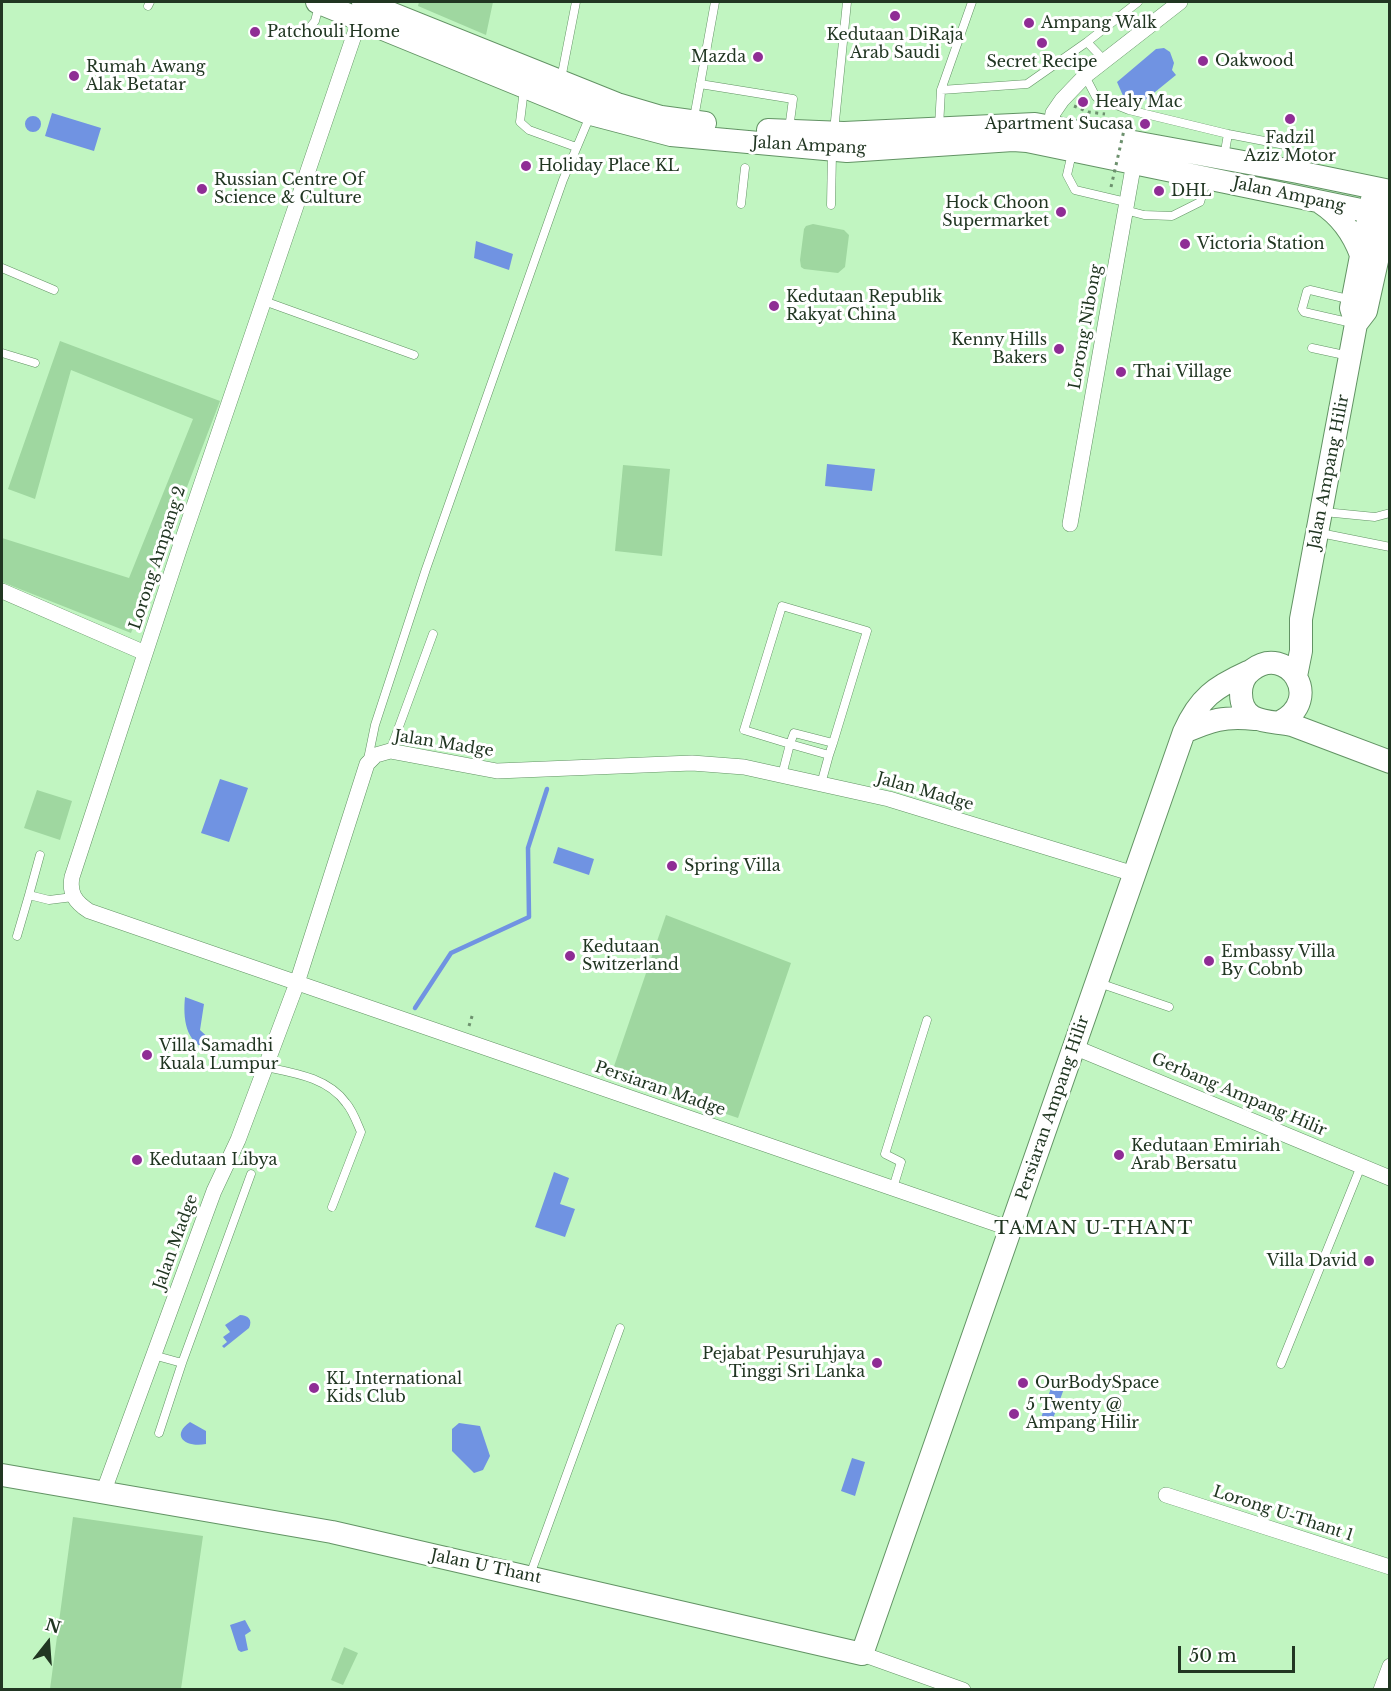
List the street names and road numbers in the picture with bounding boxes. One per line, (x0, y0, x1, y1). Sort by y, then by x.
street label: Jalan Ampang (751, 133, 867, 159)
street label: Jalan Ampang (1231, 174, 1347, 216)
street label: Lorong Nibong (1066, 263, 1106, 391)
street label: Jalan Ampang Hilir (1305, 393, 1353, 551)
street label: Lorong Ampang 2 (126, 484, 190, 632)
street label: Jalan Madge (393, 727, 495, 761)
street label: Jalan Madge (874, 769, 976, 815)
street label: Persiaran Ampang Hilir (1012, 1013, 1094, 1203)
street label: Gerbang Ampang Hilir (1149, 1049, 1329, 1141)
street label: Persiaran Madge (592, 1058, 728, 1120)
street label: Jalan Madge (150, 1192, 202, 1292)
street label: Lorong U-Thant 1 (1210, 1482, 1356, 1546)
street label: Jalan U Thant (429, 1546, 543, 1588)

